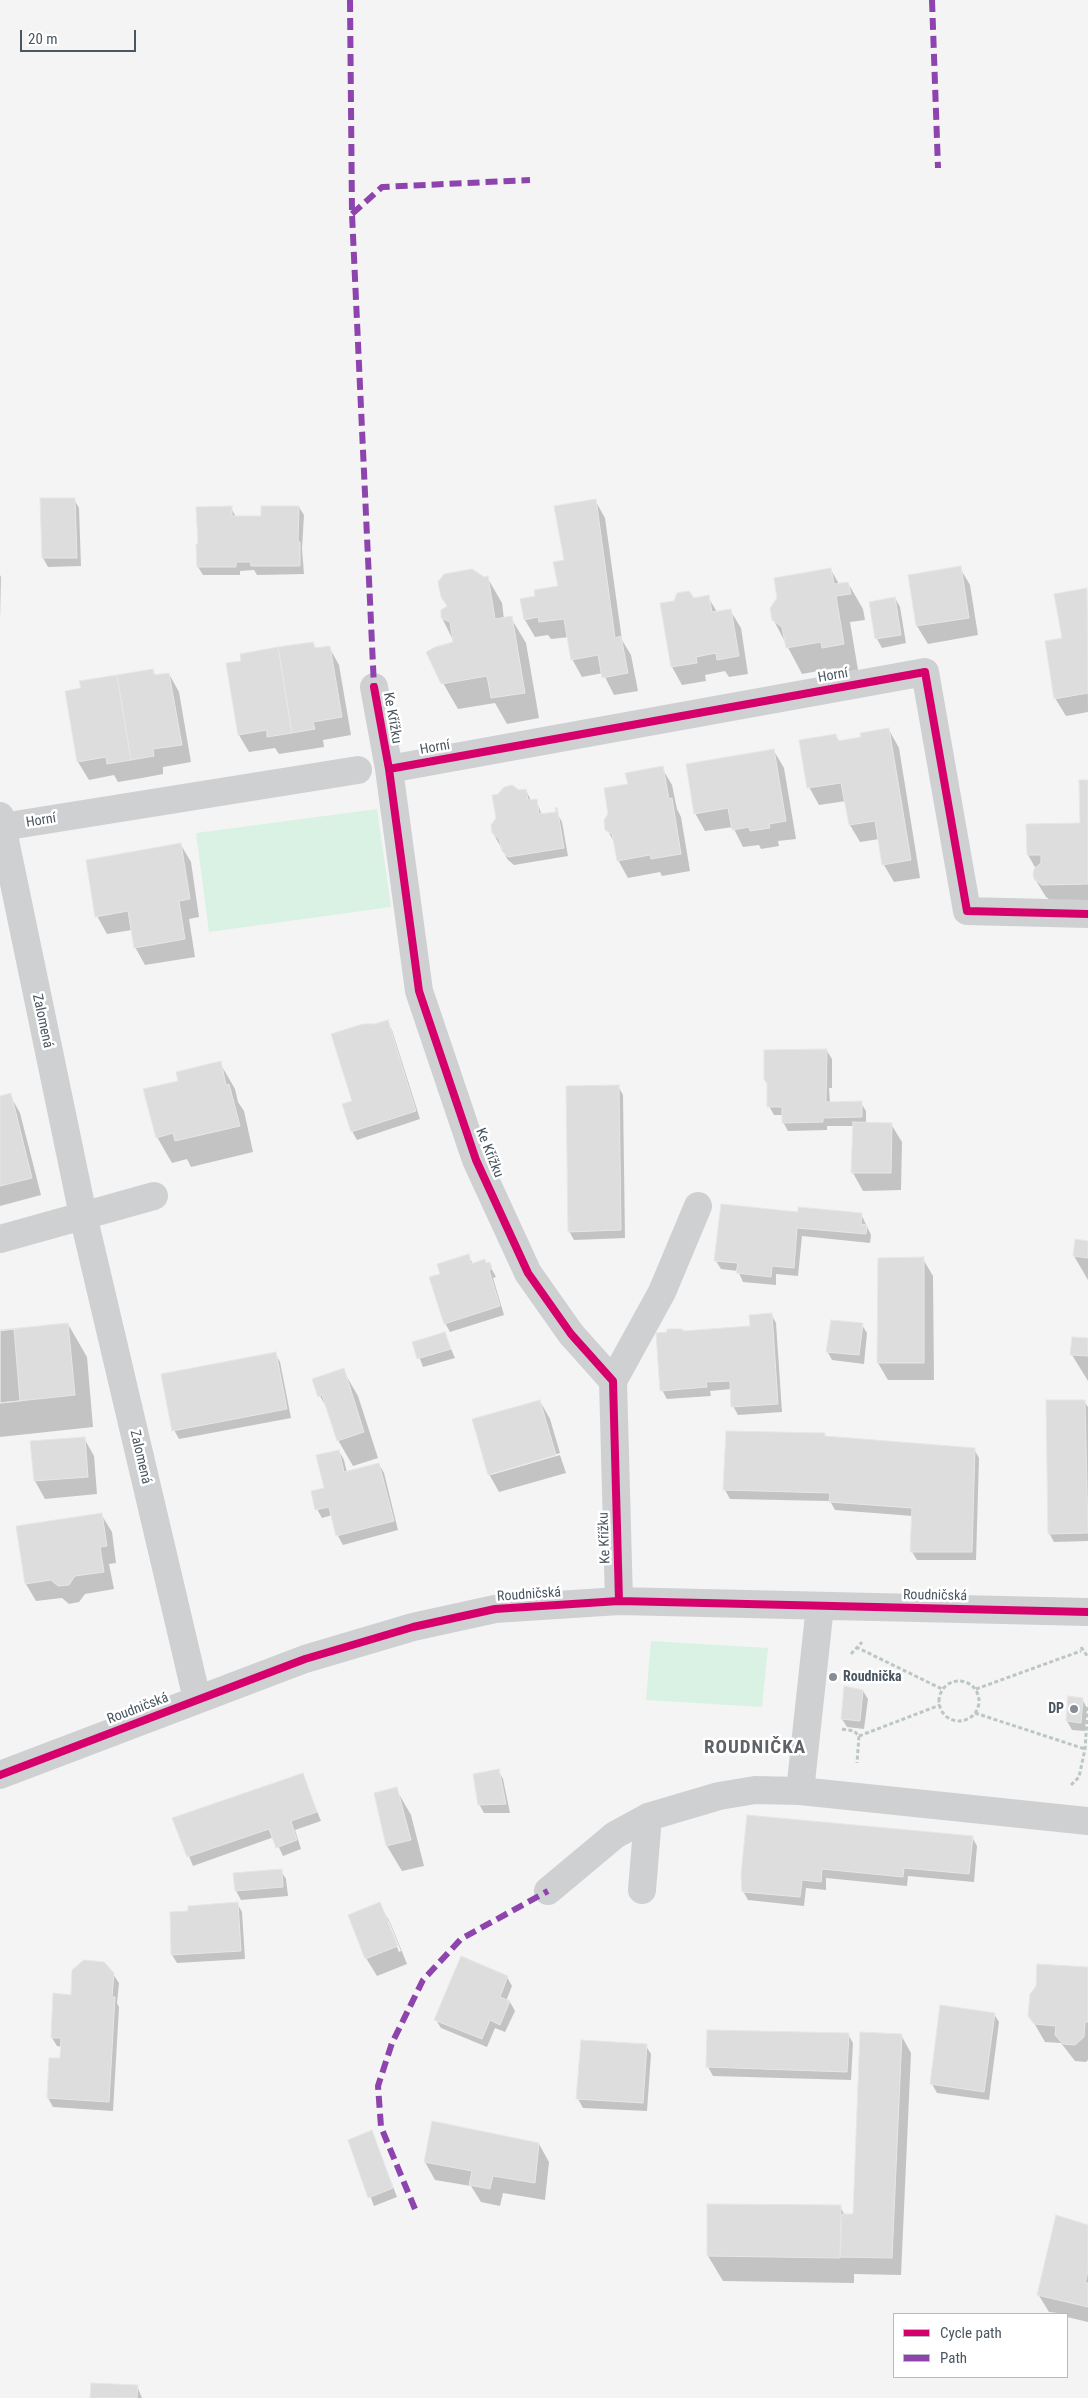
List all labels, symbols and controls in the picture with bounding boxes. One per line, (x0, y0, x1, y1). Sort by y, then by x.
scale bar (22, 20, 139, 52)
text: 20 m (28, 30, 58, 48)
street label: Horní (817, 665, 849, 687)
street label: Ke Křížku (379, 691, 405, 745)
street label: Horní (419, 737, 451, 759)
street label: Horní (25, 810, 57, 832)
street label: Zalomená (28, 992, 56, 1050)
street label: Ke Křížku (472, 1126, 506, 1180)
street label: Zalomená (126, 1428, 154, 1486)
street label: Ke Křížku (596, 1512, 614, 1564)
street label: Roudničská (496, 1584, 562, 1606)
street label: Roudničská (903, 1587, 967, 1605)
place label: Roudnička (843, 1669, 902, 1685)
marker: Roudnička (827, 1671, 839, 1683)
street label: Roudničská (105, 1690, 171, 1728)
place label: DP (1048, 1701, 1064, 1717)
marker: DP (1068, 1703, 1080, 1715)
district label: ROUDNIČKA (703, 1737, 807, 1759)
legend (893, 2313, 1068, 2378)
text: Cycle path (940, 2324, 1002, 2342)
text: Path (940, 2349, 967, 2367)

